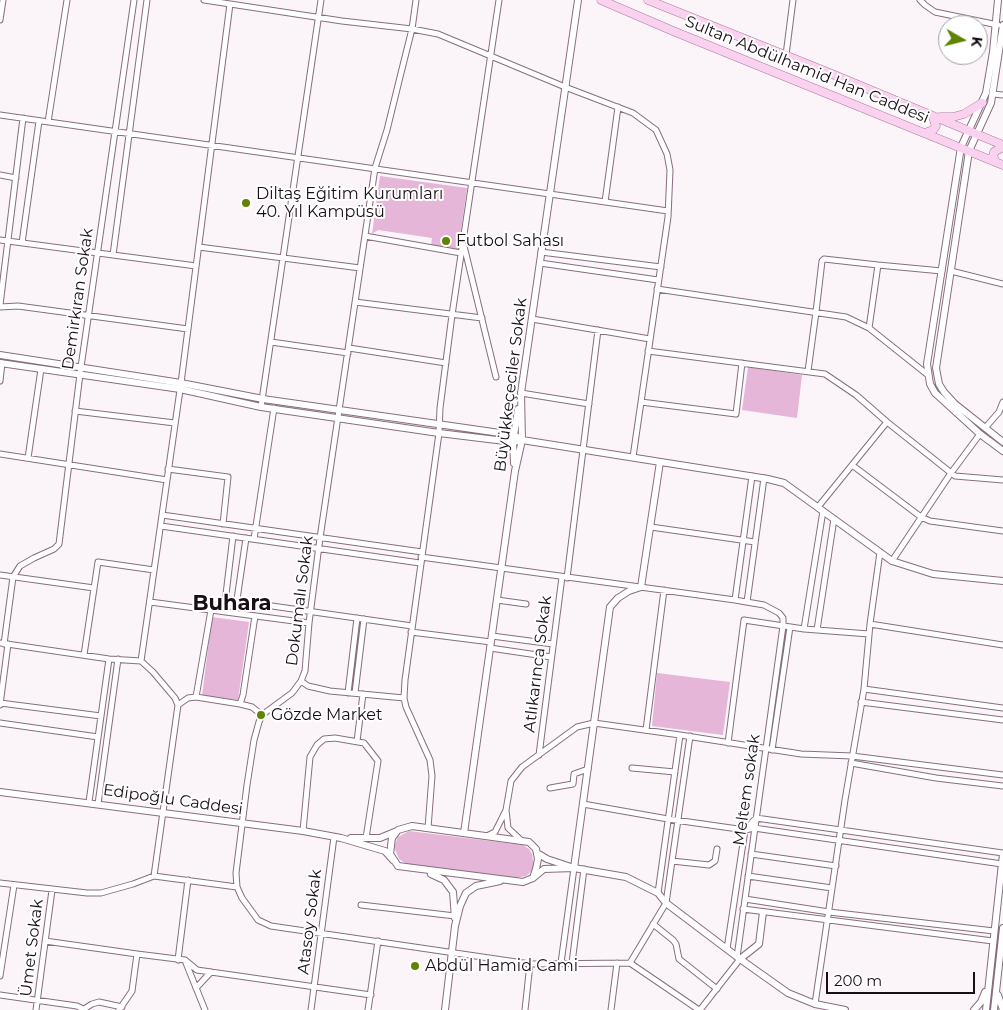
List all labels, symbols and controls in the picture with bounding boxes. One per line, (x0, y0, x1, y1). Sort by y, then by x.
street label: Sultan Abdülhamid Han Caddesi (682, 12, 932, 128)
north arrow (938, 15, 988, 65)
text: K (967, 36, 986, 48)
place label: Diltaş Eğitim Kurumları 40. Yıl Kampüsü (256, 184, 443, 222)
marker: Diltaş Eğitim Kurumları 40. Yıl Kampüsü (240, 197, 252, 209)
street label: Demirkıran Sokak (59, 227, 97, 371)
place label: Futbol Sahası (456, 231, 564, 251)
marker: Futbol Sahası (440, 235, 452, 247)
street label: Büyükkeçeciler Sokak (491, 297, 531, 473)
street label: Dokumalı Sokak (282, 535, 318, 667)
district label: Buhara (192, 591, 272, 617)
street label: Atlıkarınca Sokak (520, 595, 556, 733)
place label: Gözde Market (271, 705, 382, 725)
marker: Gözde Market (255, 709, 267, 721)
street label: Meltem sokak (730, 733, 764, 847)
street label: Edipoğlu Caddesi (102, 781, 244, 819)
street label: Atasoy Sokak (294, 868, 326, 976)
street label: Ümet Sokak (16, 898, 48, 998)
place label: Abdül Hamid Cami (425, 956, 578, 976)
marker: Abdül Hamid Cami (409, 960, 421, 972)
scale bar (828, 962, 977, 994)
text: 200 m (834, 971, 882, 990)

